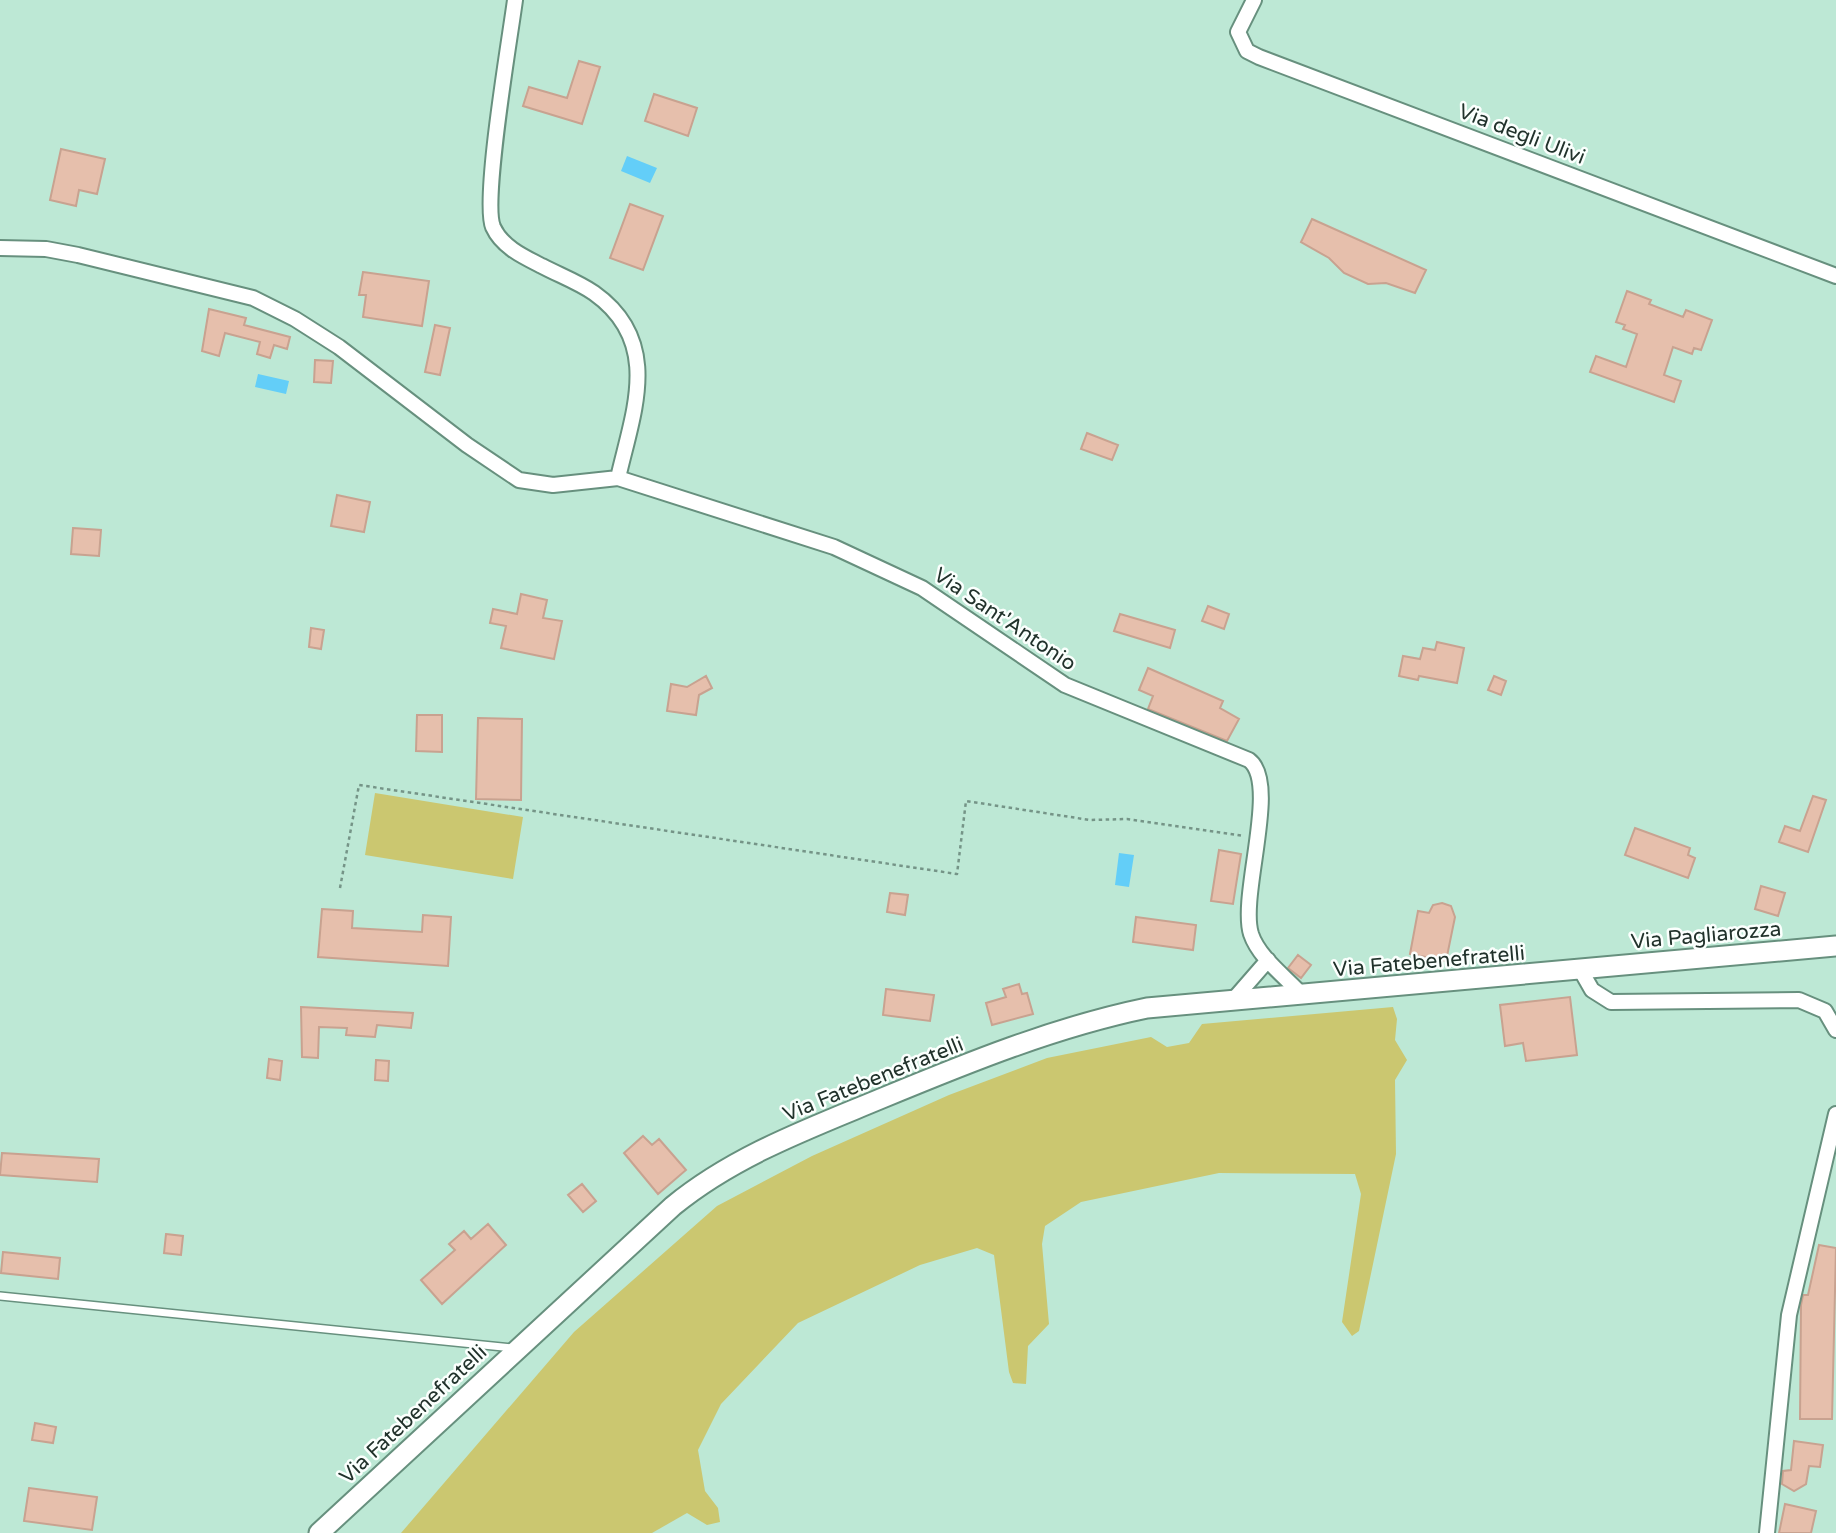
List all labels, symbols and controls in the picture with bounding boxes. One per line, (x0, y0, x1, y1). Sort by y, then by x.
street label: Via degli Ulivi (1455, 99, 1589, 170)
street label: Via Sant'Antonio (929, 563, 1081, 676)
street label: Via Pagliarozza (1630, 916, 1782, 955)
street label: Via Fatebenefratelli (1332, 941, 1526, 982)
street label: Via Fatebenefratelli (779, 1032, 967, 1127)
street label: Via Fatebenefratelli (335, 1340, 492, 1489)

